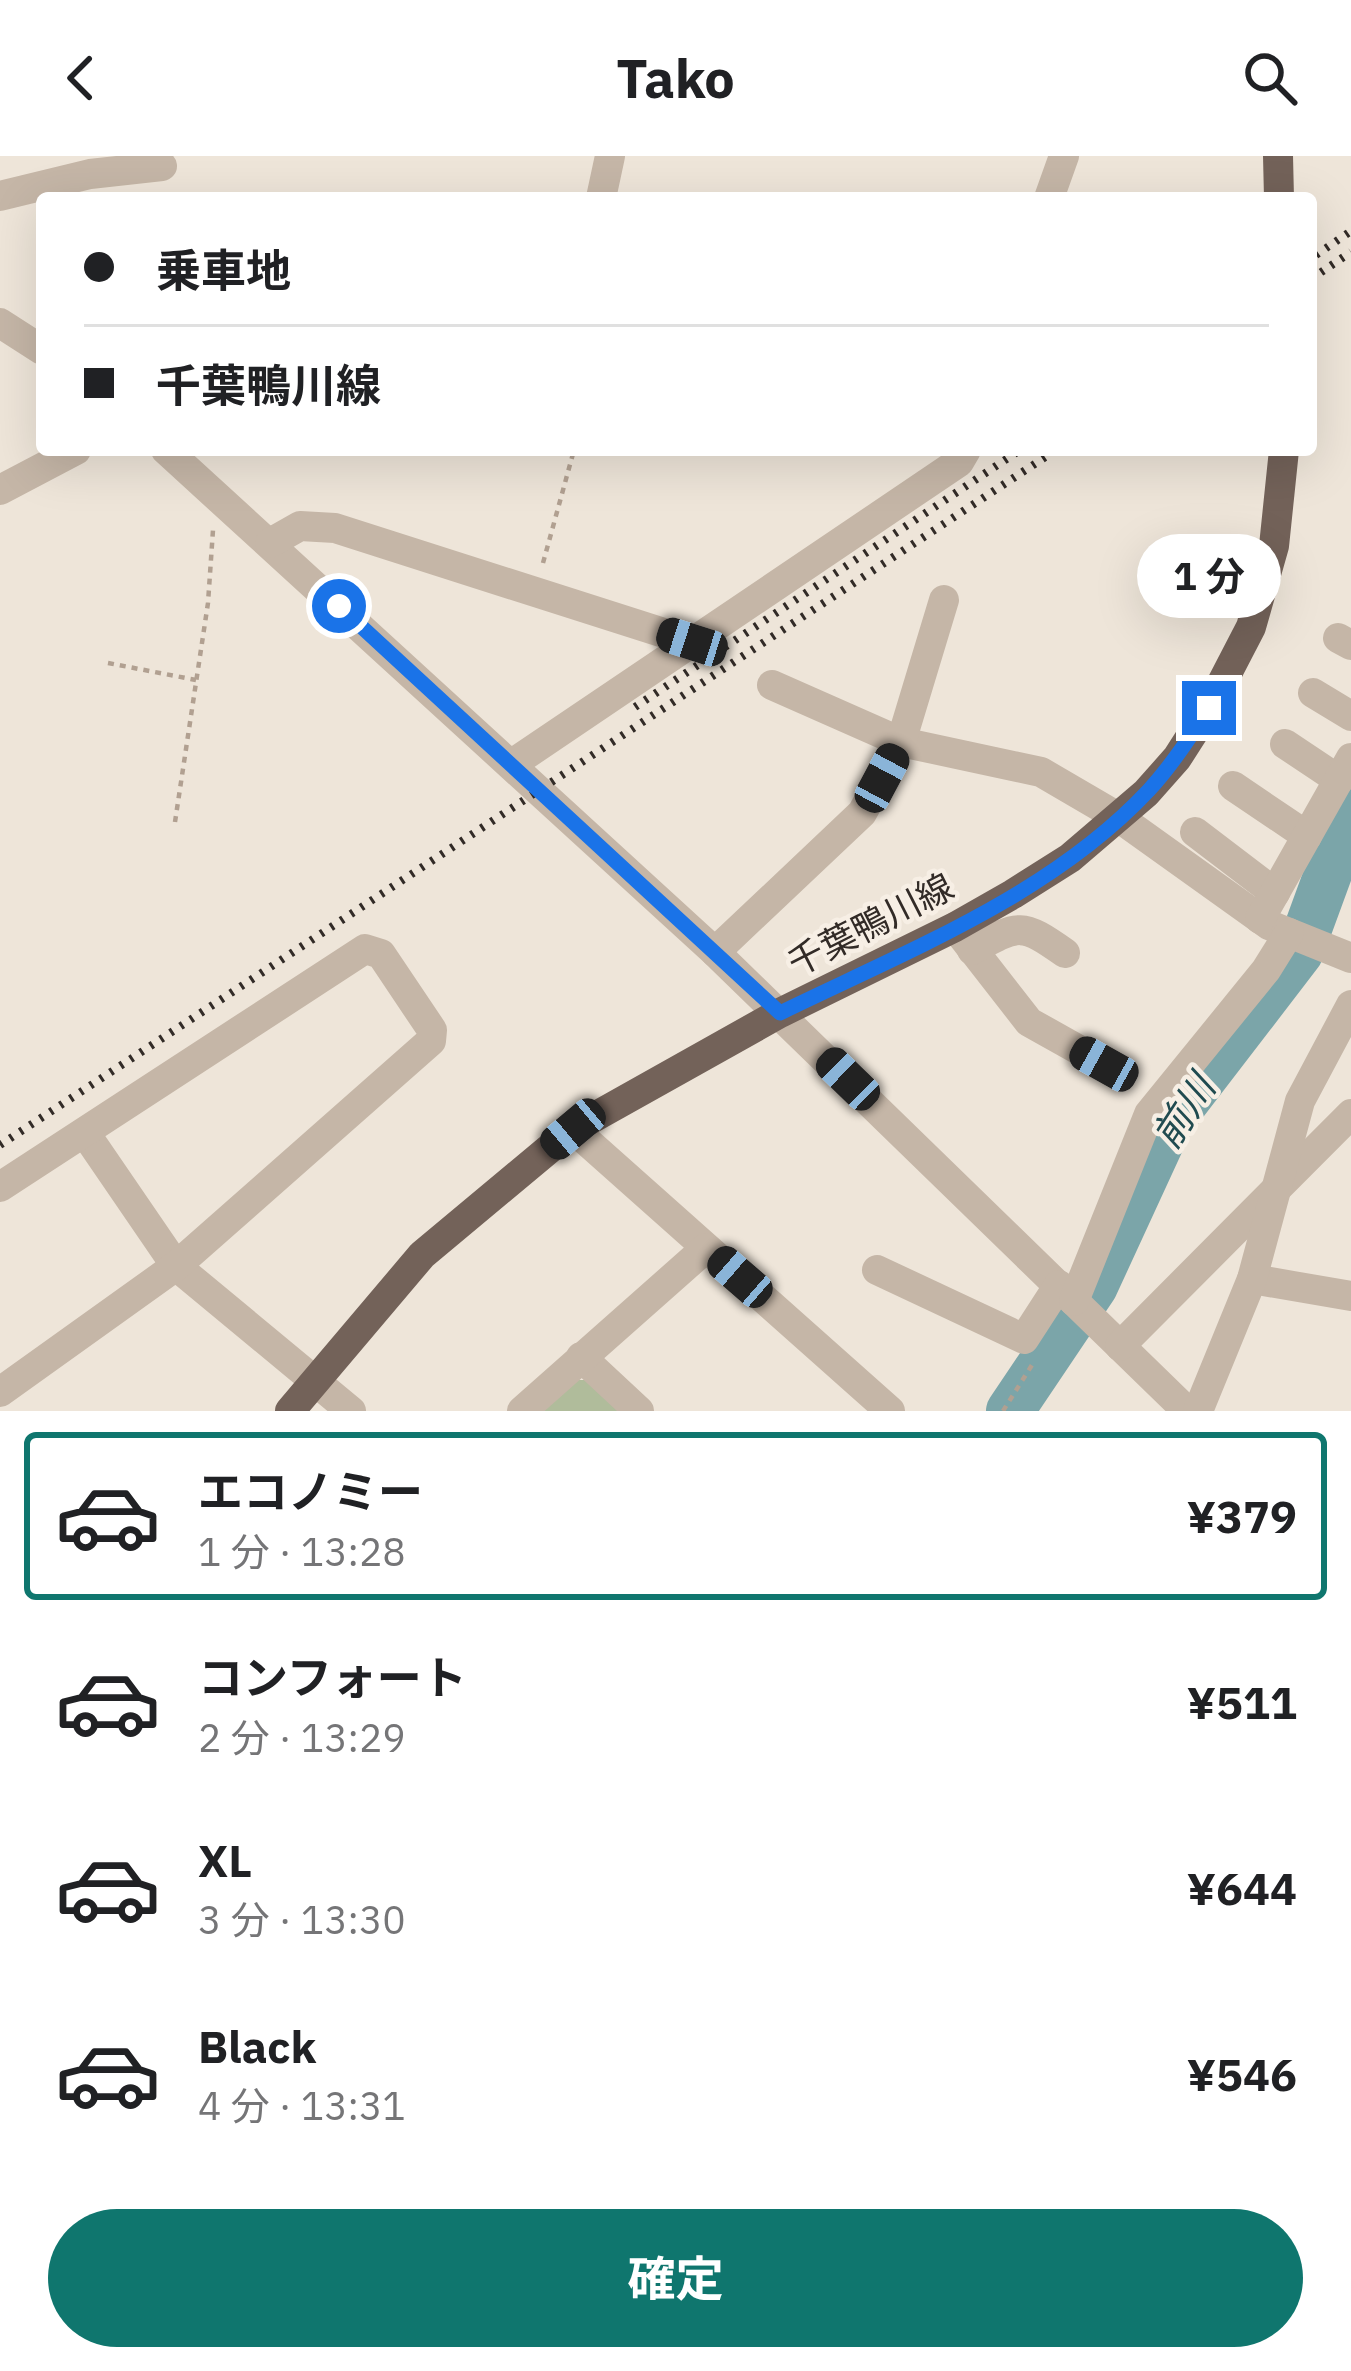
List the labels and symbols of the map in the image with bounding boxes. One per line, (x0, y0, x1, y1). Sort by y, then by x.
callout: 1 分 (1137, 534, 1281, 618)
route start (312, 579, 366, 633)
car (652, 614, 732, 670)
route end (1182, 681, 1236, 735)
car (849, 738, 915, 818)
street label: 千葉鴨川線 (779, 862, 961, 986)
car (1064, 1031, 1144, 1097)
car (810, 1041, 886, 1117)
water label: 前川 (1140, 1061, 1228, 1158)
car (534, 1092, 612, 1166)
car (701, 1240, 779, 1314)

